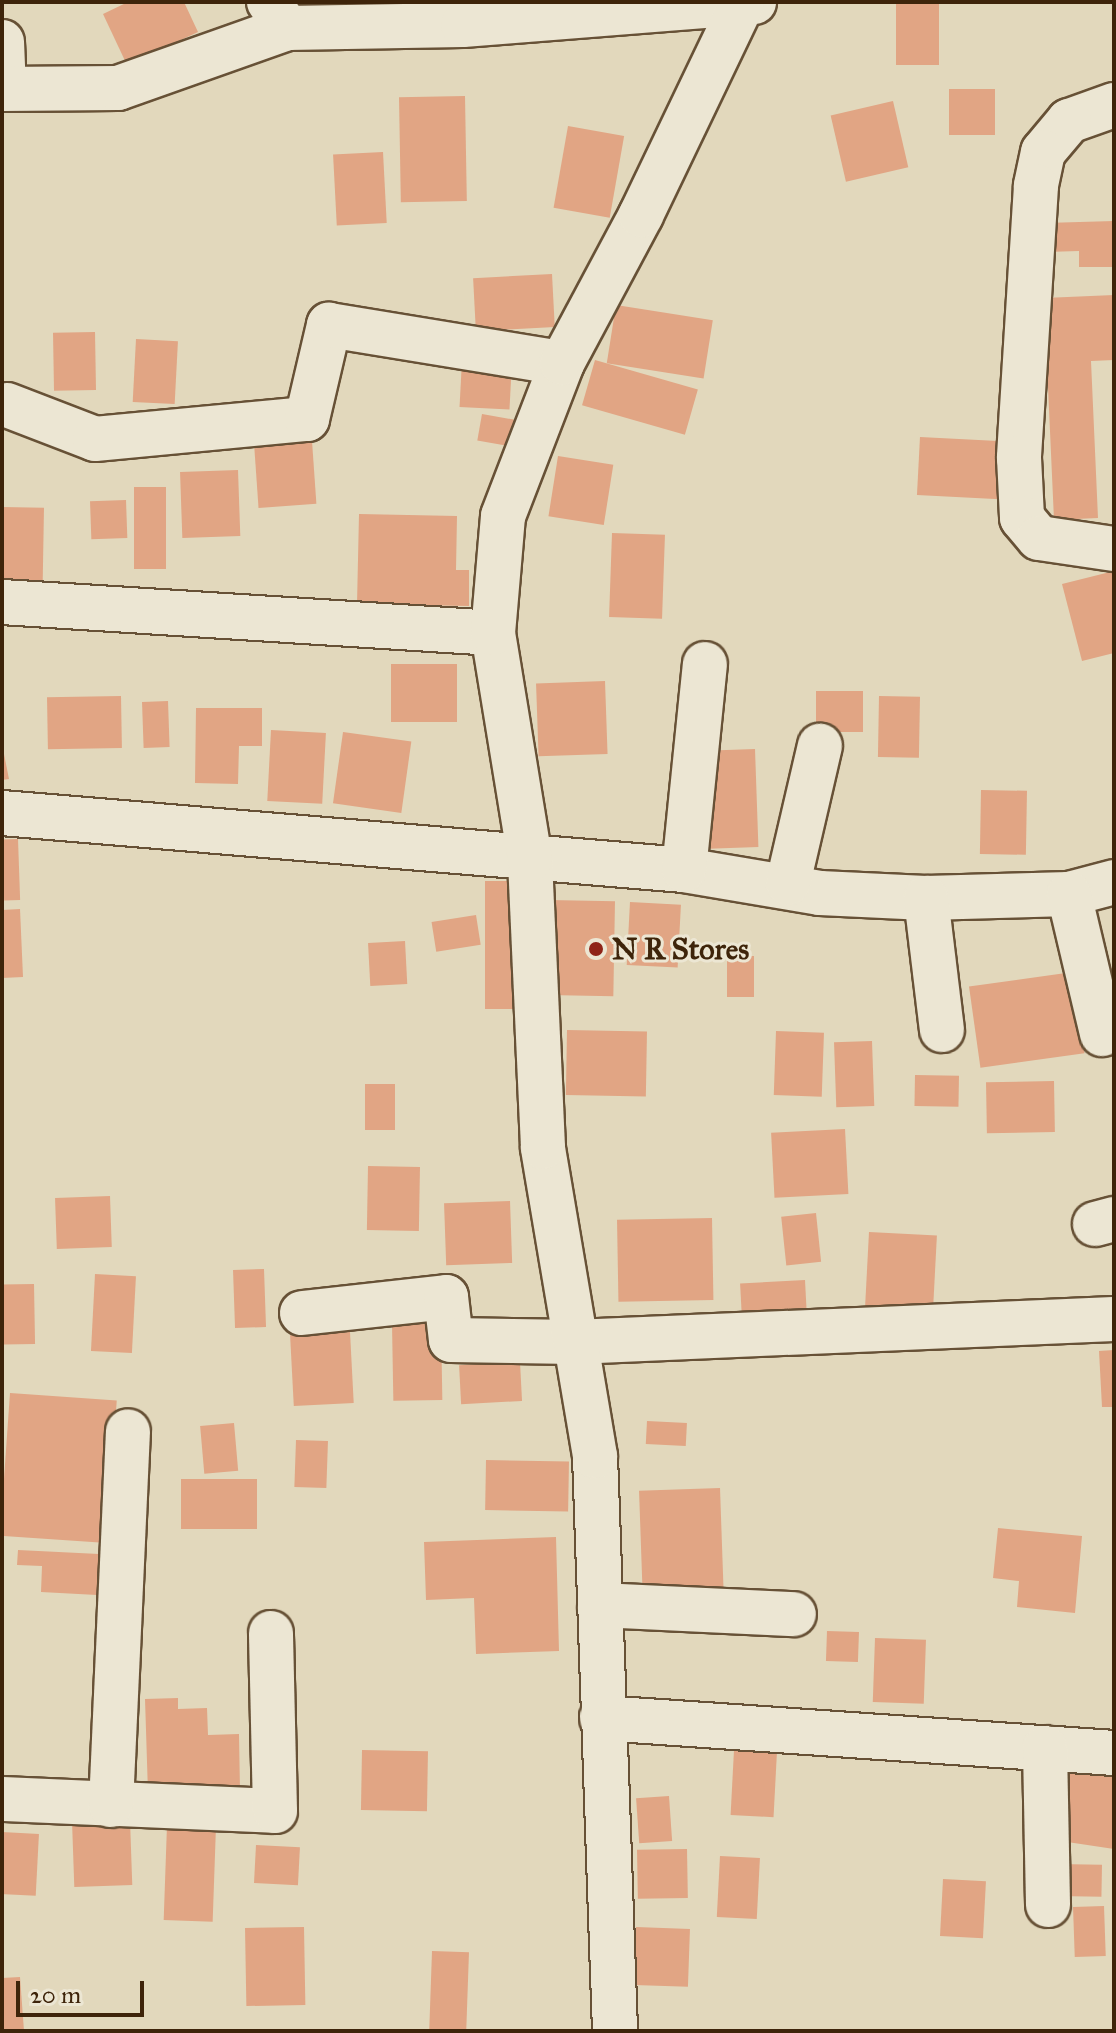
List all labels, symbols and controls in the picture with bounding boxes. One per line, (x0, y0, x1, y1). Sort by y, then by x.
place label: N R Stores (612, 931, 749, 967)
marker: N R Stores (587, 940, 605, 958)
scale bar (20, 1965, 148, 2015)
text: 20 m (30, 1980, 81, 2010)

